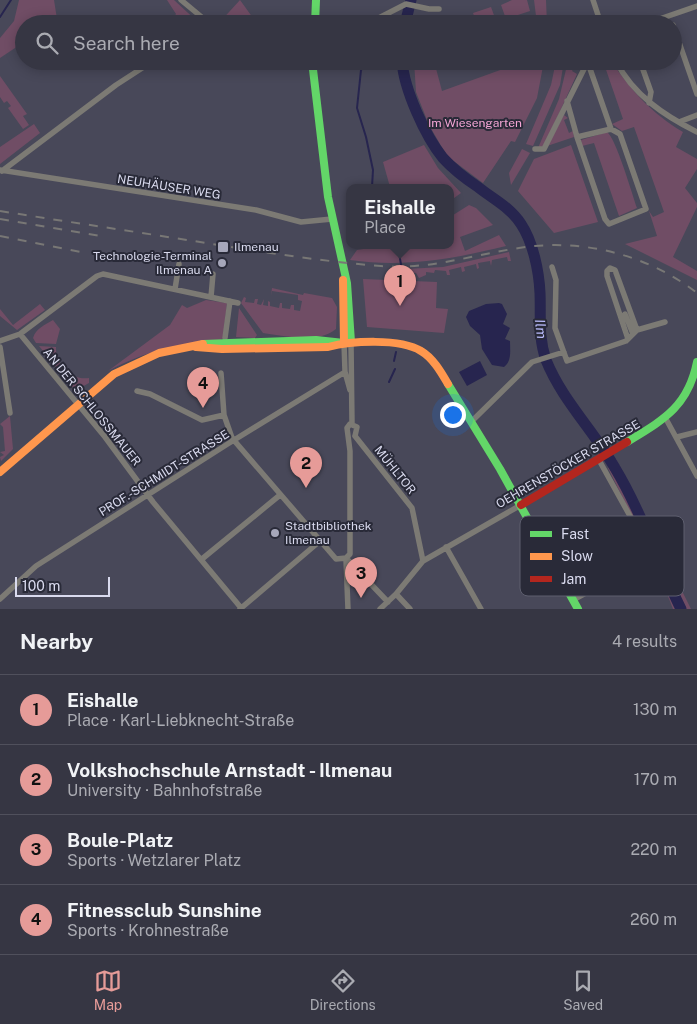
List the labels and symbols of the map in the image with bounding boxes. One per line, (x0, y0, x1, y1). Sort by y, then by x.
park label: Im Wiesengarten (428, 116, 522, 130)
street label: NEUHÄUSER WEG (116, 172, 222, 202)
marker: Ilmenau (216, 240, 230, 254)
place label: Ilmenau (234, 240, 279, 254)
place label: Technologie-Terminal Ilmenau A (93, 249, 212, 277)
marker: Technologie-Terminal Ilmenau A (216, 257, 228, 269)
pin: 1 (384, 265, 416, 306)
water label: Ilm (532, 318, 550, 340)
street label: AN DER SCHLOSSMAUER (40, 345, 144, 469)
pin: 4 (187, 367, 219, 408)
your location (440, 402, 466, 428)
street label: OEHRENSTÖCKER STRASSE (494, 417, 642, 511)
street label: PROF.-SCHMIDT-STRASSE (96, 427, 232, 519)
street label: MÜHLTOR (371, 443, 419, 497)
pin: 2 (290, 447, 322, 488)
legend (520, 516, 684, 596)
place label: Stadtbibliothek Ilmenau (285, 519, 372, 547)
text: Fast (561, 526, 589, 542)
marker: Stadtbibliothek Ilmenau (269, 527, 281, 539)
text: Slow (561, 548, 593, 564)
pin: 3 (345, 557, 377, 598)
text: Jam (561, 571, 586, 587)
scale bar (15, 574, 110, 597)

